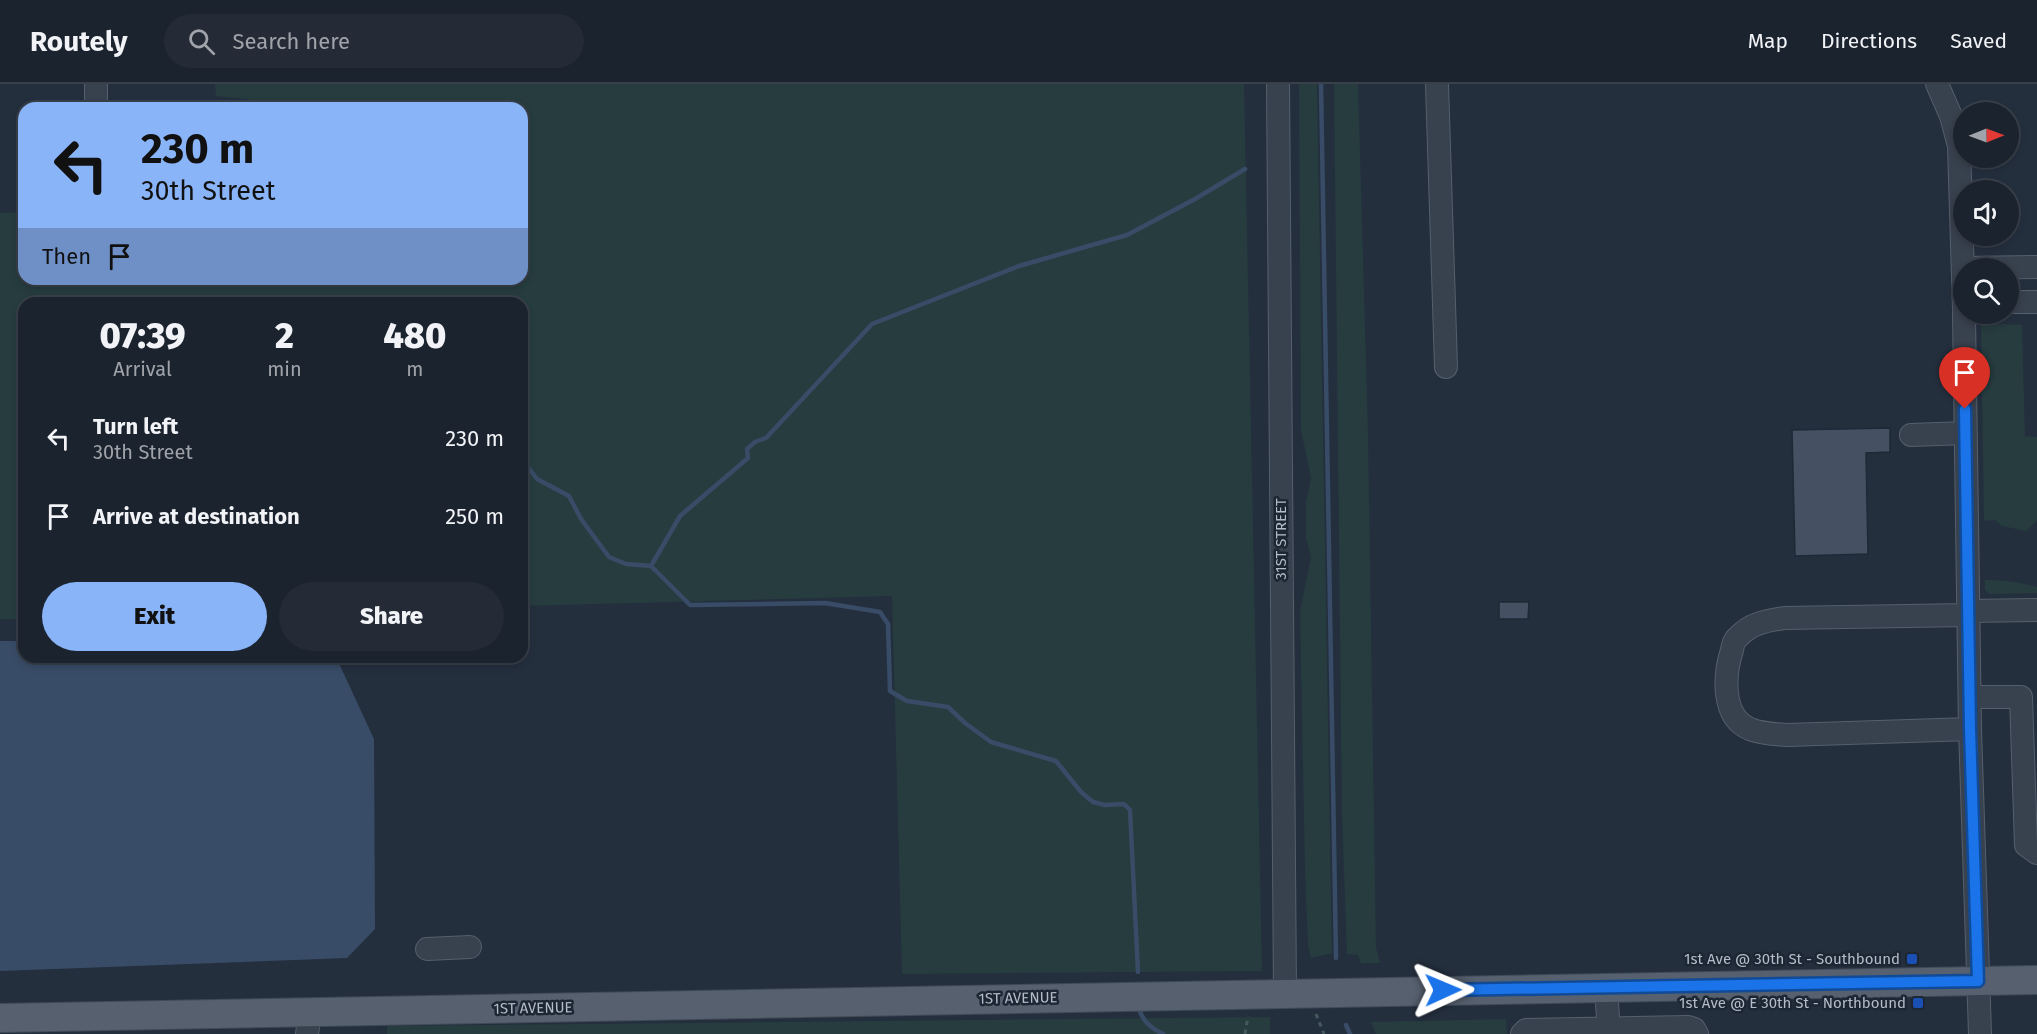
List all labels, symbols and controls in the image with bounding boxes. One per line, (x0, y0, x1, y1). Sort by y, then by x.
search box (164, 14, 584, 68)
text: Routely (30, 25, 128, 58)
icon: search (185, 25, 218, 58)
text: Search here (233, 28, 350, 55)
text: Map (1748, 28, 1788, 54)
text: Directions (1821, 28, 1917, 54)
text: Saved (1950, 28, 2007, 54)
north arrow (1953, 102, 2019, 168)
map controls (1953, 102, 2019, 324)
text: 230 m (141, 124, 254, 174)
icon: left (42, 126, 120, 204)
text: 30th Street (141, 175, 276, 207)
button: sound (1953, 180, 2019, 246)
icon: arrive (103, 240, 136, 273)
text: Then (42, 243, 91, 270)
button: search (1953, 258, 2019, 324)
text: 07:39 (99, 314, 186, 358)
text: 2 (275, 314, 294, 358)
text: 480 (383, 314, 446, 358)
pin (1939, 347, 1990, 409)
icon: arrive (1948, 356, 1981, 389)
text: Arrival (113, 357, 172, 381)
text: min (267, 357, 302, 381)
text: m (406, 357, 423, 381)
text: Turn left (93, 413, 178, 440)
icon: left (42, 422, 75, 455)
text: 230 m (445, 425, 504, 452)
text: 30th Street (93, 440, 193, 464)
street label: 31ST STREET (1272, 498, 1290, 580)
icon: arrive (42, 500, 75, 533)
text: Arrive at destination (93, 503, 300, 530)
text: 250 m (445, 503, 504, 530)
button: Exit (42, 582, 267, 651)
button: Share (279, 582, 504, 651)
place label: 1st Ave @ 30th St - Southbound (1684, 950, 1900, 968)
marker: 1st Ave @ 30th St - Southbound (1905, 952, 1919, 966)
position arrow (1411, 958, 1475, 1022)
street label: 1ST AVENUE (978, 988, 1058, 1008)
place label: 1st Ave @ E 30th St - Northbound (1679, 994, 1906, 1012)
marker: 1st Ave @ E 30th St - Northbound (1911, 996, 1925, 1010)
street label: 1ST AVENUE (493, 998, 573, 1018)

